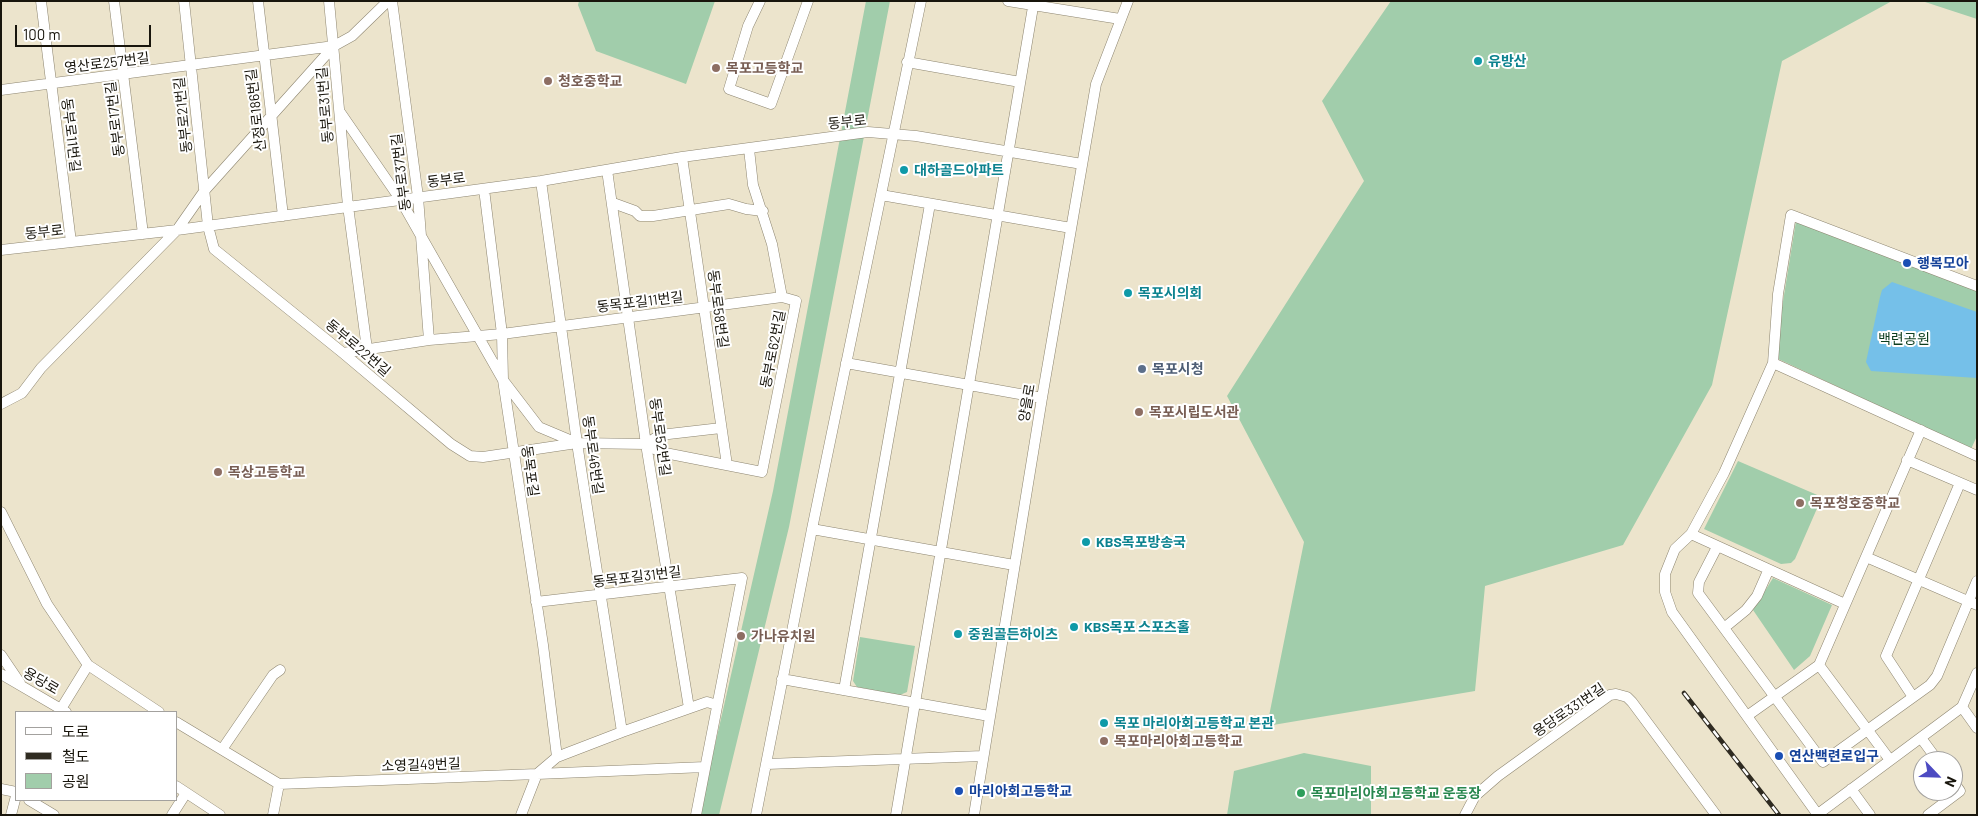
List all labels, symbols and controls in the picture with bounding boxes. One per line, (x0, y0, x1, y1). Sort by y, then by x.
scale bar (18, 15, 154, 47)
text: 100 m (23, 25, 61, 43)
street label: 영산로257번길 (63, 49, 151, 77)
place label: 유방산 (1488, 53, 1527, 69)
marker: 유방산 (1472, 55, 1484, 67)
place label: 목포고등학교 (726, 60, 803, 76)
marker: 목포고등학교 (710, 62, 722, 74)
street label: 동부로31번길 (313, 66, 337, 144)
street label: 산정로186번길 (243, 67, 269, 153)
place label: 청호중학교 (558, 73, 622, 89)
marker: 청호중학교 (542, 75, 554, 87)
street label: 동부로21번길 (171, 76, 195, 154)
street label: 동부로17번길 (102, 80, 128, 158)
street label: 동부로11번길 (58, 97, 84, 173)
street label: 동부로 (827, 112, 867, 132)
street label: 동부로37번길 (388, 132, 414, 212)
place label: 대하골드아파트 (914, 162, 1004, 178)
marker: 대하골드아파트 (898, 164, 910, 176)
street label: 동부로 (426, 169, 466, 191)
street label: 동부로 (24, 222, 64, 242)
place label: 행복모아 (1917, 255, 1969, 271)
marker: 행복모아 (1901, 257, 1913, 269)
street label: 동부로58번길 (704, 269, 732, 349)
place label: 목포시의회 (1138, 285, 1202, 301)
marker: 목포시의회 (1122, 287, 1134, 299)
street label: 동목포길11번길 (596, 288, 684, 316)
street label: 동부로62번길 (757, 309, 789, 389)
street label: 동부로22번길 (322, 316, 394, 380)
park label: 백련공원 (1878, 331, 1930, 347)
place label: 목포시청 (1152, 361, 1204, 377)
marker: 목포시청 (1136, 363, 1148, 375)
street label: 양을로 (1015, 383, 1039, 423)
street label: 동부로52번길 (646, 397, 674, 477)
place label: 목포시립도서관 (1149, 404, 1239, 420)
marker: 목포시립도서관 (1133, 406, 1145, 418)
street label: 동부로46번길 (579, 415, 607, 495)
street label: 동목포길 (518, 444, 542, 498)
place label: 목상고등학교 (228, 464, 305, 480)
marker: 목상고등학교 (212, 466, 224, 478)
place label: 목포청호중학교 (1810, 495, 1900, 511)
marker: 목포청호중학교 (1794, 497, 1806, 509)
place label: KBS목포방송국 (1096, 534, 1186, 550)
marker: KBS목포방송국 (1080, 536, 1092, 548)
street label: 동목포길31번길 (592, 563, 682, 591)
place label: KBS목포 스포츠홀 (1084, 619, 1190, 635)
marker: KBS목포 스포츠홀 (1068, 621, 1080, 633)
place label: 중원골든하이츠 (968, 626, 1058, 642)
place label: 가나유치원 (751, 628, 815, 644)
marker: 중원골든하이츠 (952, 628, 964, 640)
marker: 가나유치원 (735, 630, 747, 642)
street label: 용당로 (20, 664, 62, 698)
street label: 용당로331번길 (1530, 680, 1608, 740)
legend (15, 711, 178, 801)
place label: 목포 마리아회고등학교 본관 (1114, 715, 1274, 731)
marker: 목포 마리아회고등학교 본관 (1098, 717, 1110, 729)
text: 도로 (62, 722, 90, 740)
place label: 목포마리아회고등학교 (1114, 733, 1243, 749)
marker: 목포마리아회고등학교 (1098, 735, 1110, 747)
text: 철도 (62, 747, 90, 765)
place label: 연산백련로입구 (1789, 748, 1879, 764)
marker: 연산백련로입구 (1773, 750, 1785, 762)
north arrow (1913, 751, 1963, 801)
street label: 소영길49번길 (381, 755, 461, 775)
text: 공원 (62, 772, 90, 790)
text: N (1942, 774, 1961, 790)
place label: 마리아회고등학교 (969, 783, 1072, 799)
marker: 마리아회고등학교 (953, 785, 965, 797)
place label: 목포마리아회고등학교 운동장 (1311, 785, 1481, 801)
marker: 목포마리아회고등학교 운동장 (1295, 787, 1307, 799)

